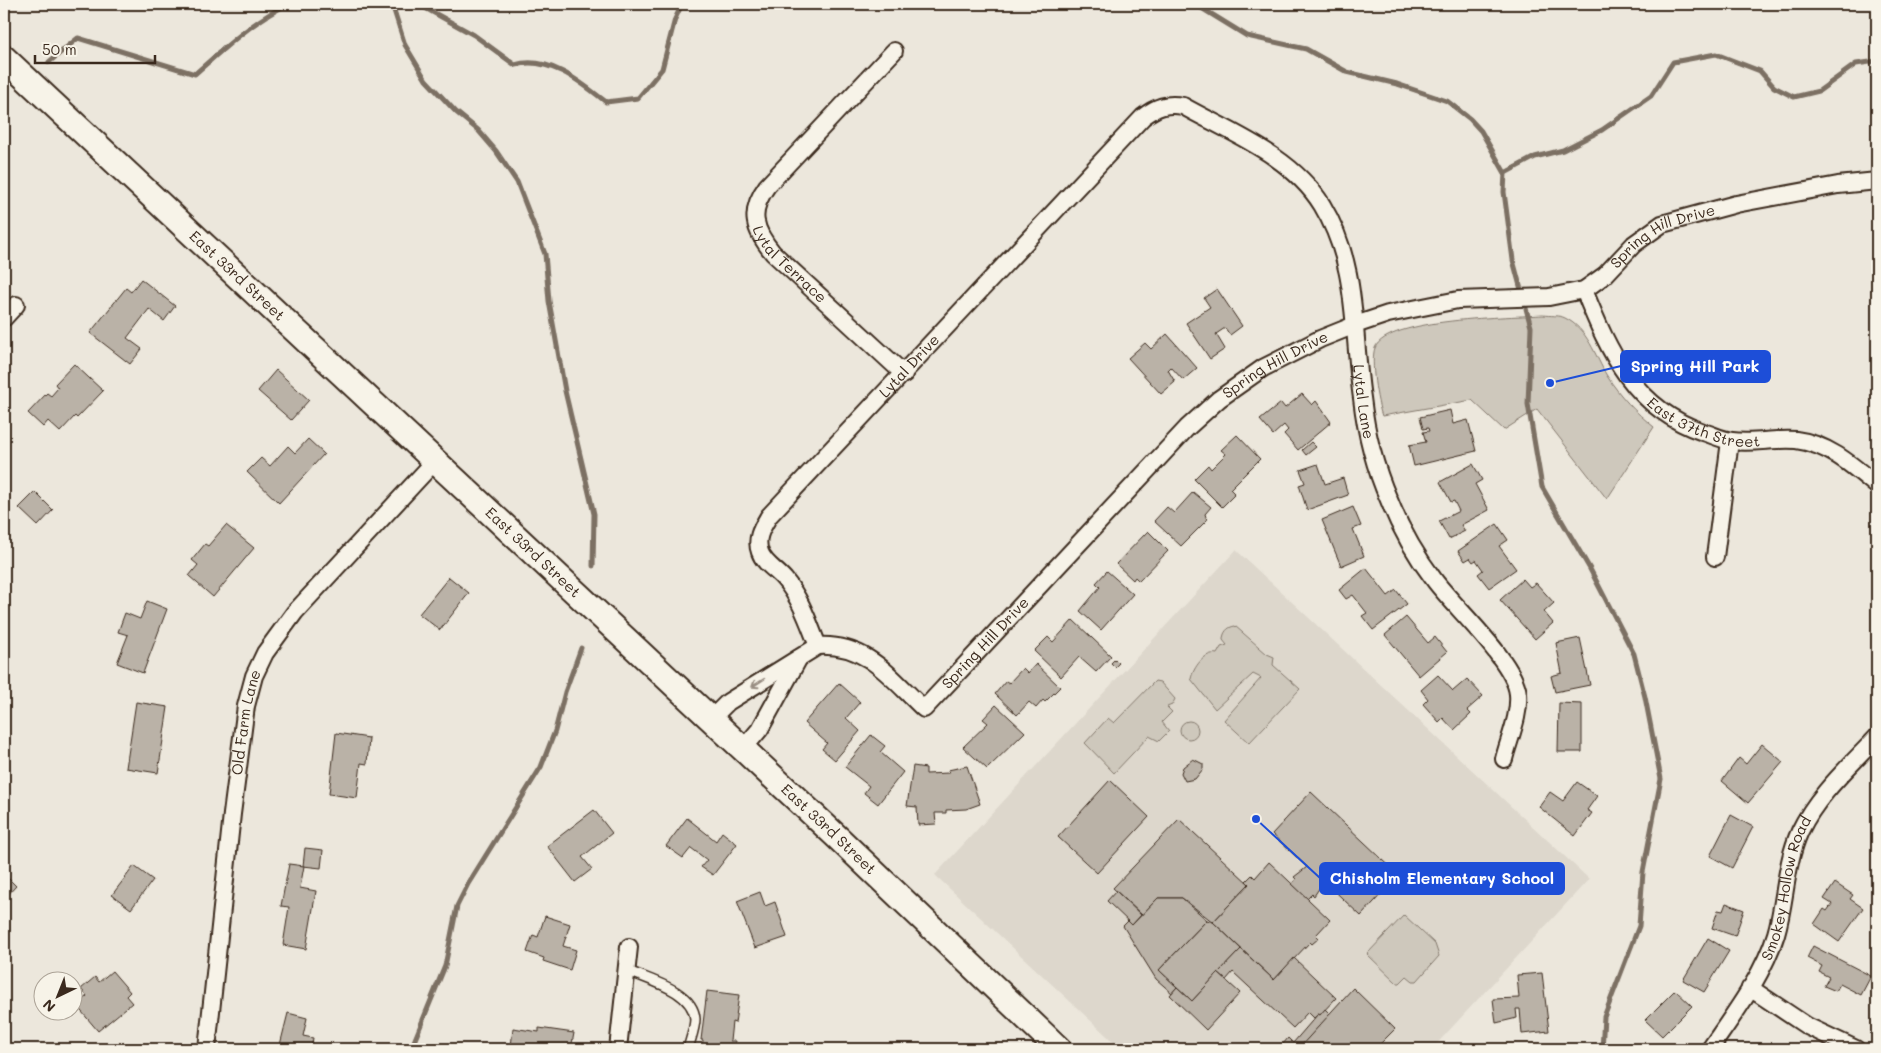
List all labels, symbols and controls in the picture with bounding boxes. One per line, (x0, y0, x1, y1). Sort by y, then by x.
scale bar (35, 32, 155, 64)
text: 50 m (42, 39, 77, 59)
street label: Spring Hill Drive (1605, 199, 1717, 272)
street label: Lytal Terrace (749, 222, 831, 307)
street label: East 33rd Street (186, 226, 290, 325)
street label: Spring Hill Drive (1218, 326, 1331, 403)
street label: Lytal Drive (874, 329, 943, 401)
callout: Spring Hill Park (1621, 351, 1770, 382)
text: Spring Hill Park (1631, 355, 1759, 376)
street label: Lytal Lane (1349, 363, 1380, 441)
street label: East 37th Street (1643, 392, 1761, 451)
street label: East 33rd Street (481, 502, 586, 601)
street label: Spring Hill Drive (937, 592, 1033, 693)
street label: Old Farm Lane (226, 666, 265, 776)
one-way arrow (751, 678, 765, 688)
street label: East 33rd Street (777, 779, 881, 878)
street label: Smokey Hollow Road (1756, 812, 1815, 963)
callout: Chisholm Elementary School (1320, 863, 1564, 894)
text: Chisholm Elementary School (1330, 867, 1554, 888)
north arrow (32, 970, 82, 1020)
text: N (38, 995, 59, 1016)

